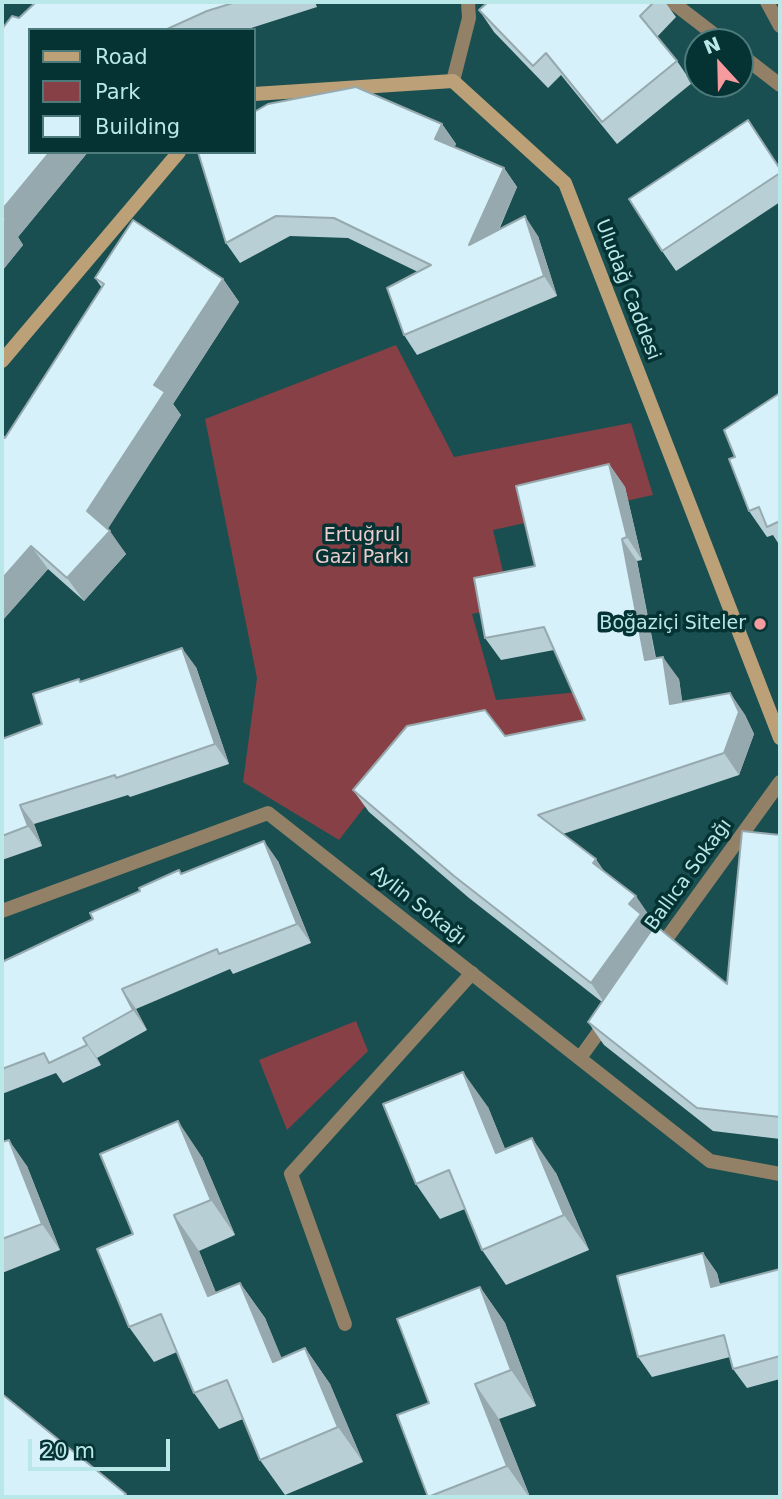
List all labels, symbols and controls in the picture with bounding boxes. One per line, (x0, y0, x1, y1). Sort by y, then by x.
legend (28, 28, 256, 154)
north arrow (684, 28, 754, 98)
text: N (700, 32, 723, 59)
text: Road (95, 45, 148, 69)
text: Park (95, 80, 140, 104)
text: Building (95, 115, 180, 139)
street label: Uludağ Caddesi (590, 216, 664, 364)
park label: Ertuğrul Gazi Parkı (315, 525, 409, 569)
place label: Boğaziçi Siteler (599, 613, 746, 635)
marker: Boğaziçi Siteler (752, 616, 768, 632)
street label: Ballıca Sokağı (641, 815, 737, 935)
street label: Aylin Sokağı (366, 862, 470, 950)
scale bar (32, 1426, 173, 1470)
text: 20 m (41, 1439, 95, 1463)

